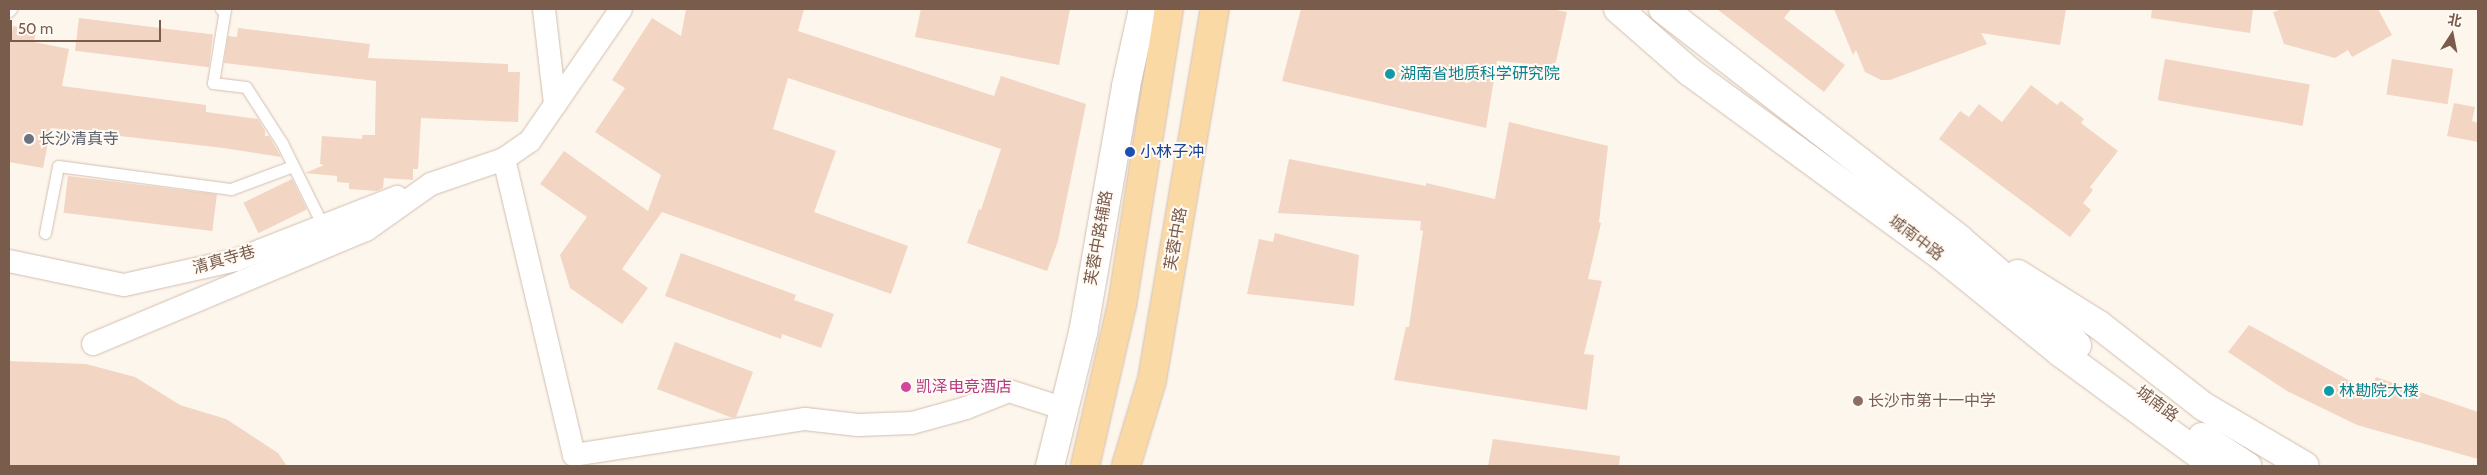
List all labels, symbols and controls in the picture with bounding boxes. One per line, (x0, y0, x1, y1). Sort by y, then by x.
scale bar (12, 10, 164, 42)
north arrow (2427, 10, 2477, 60)
text: 北 (2446, 10, 2463, 30)
text: 50 m (18, 20, 53, 38)
place label: 湖南省地质科学研究院 (1400, 64, 1560, 84)
marker: 湖南省地质科学研究院 (1384, 68, 1396, 80)
place label: 长沙清真寺 (39, 129, 119, 149)
marker: 长沙清真寺 (23, 133, 35, 145)
place label: 小林子冲 (1140, 142, 1204, 162)
marker: 小林子冲 (1124, 146, 1136, 158)
street label: 芙蓉中路辅路 (1081, 189, 1117, 287)
street label: 芙蓉中路 (1161, 206, 1191, 272)
street label: 城南中路 (1885, 211, 1947, 265)
street label: 清真寺巷 (191, 242, 257, 278)
place label: 凯泽电竞酒店 (916, 377, 1012, 397)
marker: 凯泽电竞酒店 (900, 381, 912, 393)
place label: 林勘院大楼 (2339, 381, 2419, 401)
street label: 城南路 (2132, 382, 2182, 426)
marker: 林勘院大楼 (2323, 385, 2335, 397)
place label: 长沙市第十一中学 (1868, 391, 1996, 411)
marker: 长沙市第十一中学 (1852, 395, 1864, 407)

